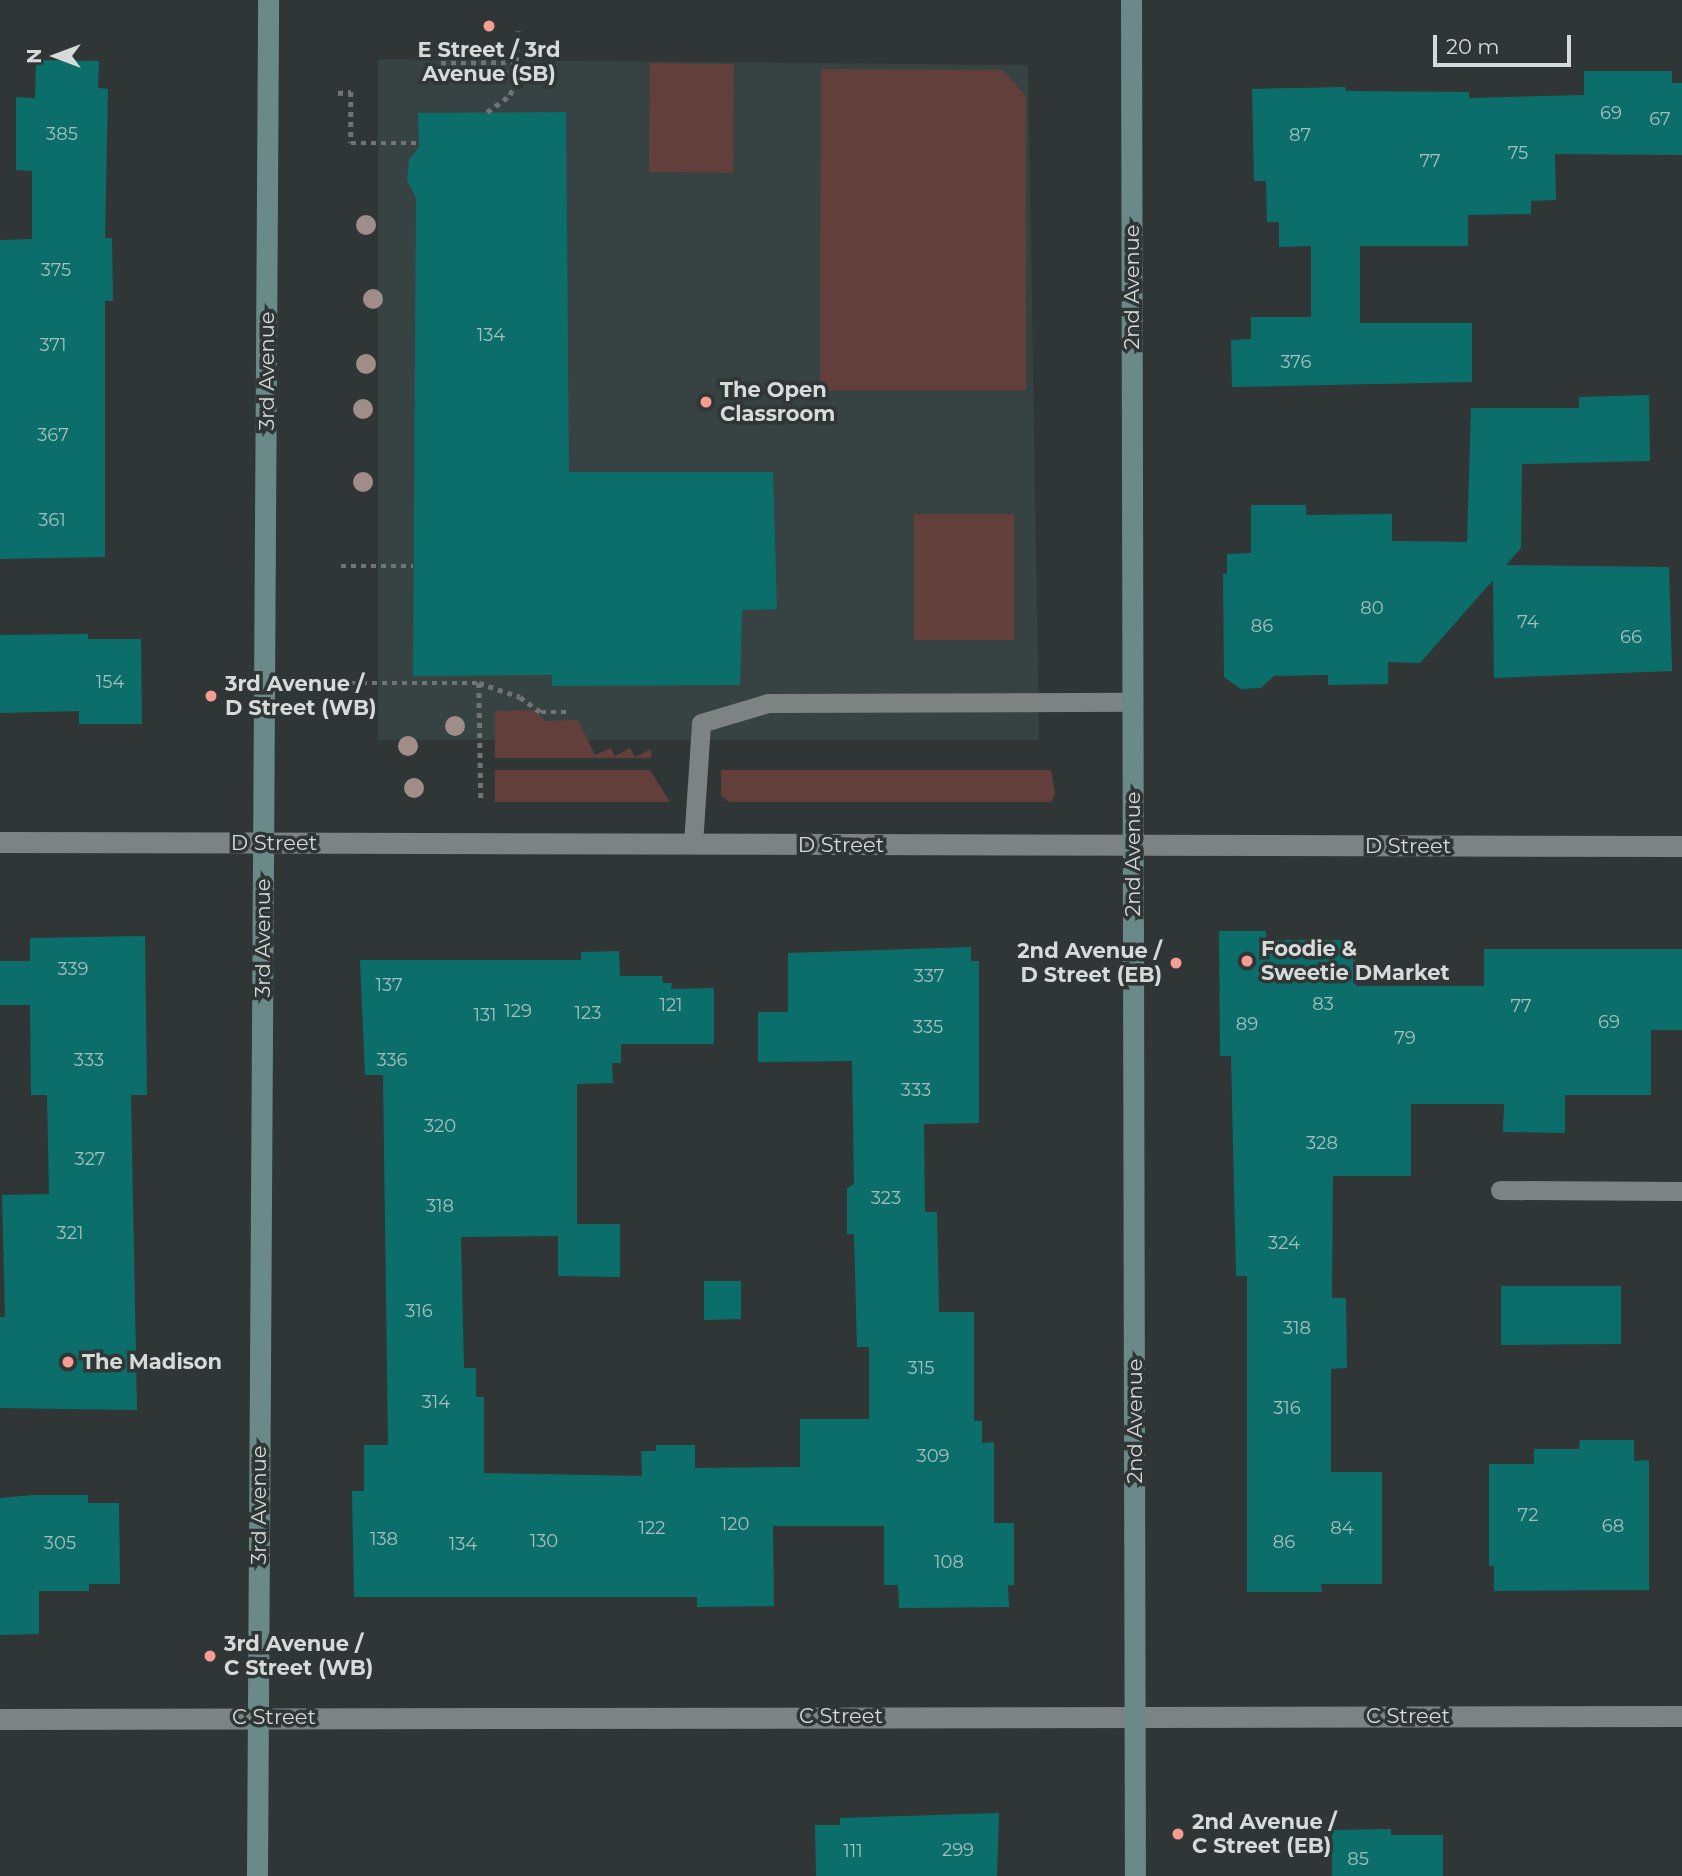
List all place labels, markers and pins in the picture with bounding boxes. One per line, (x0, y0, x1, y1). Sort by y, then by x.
marker: E Street / 3rd Avenue (SB) (481, 18, 497, 34)
place label: E Street / 3rd Avenue (SB) (417, 37, 561, 87)
place label: The Open Classroom (720, 377, 835, 427)
marker: The Open Classroom (698, 394, 714, 410)
place label: 3rd Avenue / D Street (WB) (225, 671, 376, 721)
marker: 3rd Avenue / D Street (WB) (203, 688, 219, 704)
place label: Foodie & Sweetie DMarket (1261, 936, 1450, 986)
place label: 2nd Avenue / D Street (EB) (1017, 938, 1162, 988)
marker: Foodie & Sweetie DMarket (1239, 953, 1255, 969)
marker: 2nd Avenue / D Street (EB) (1168, 955, 1184, 971)
place label: The Madison (82, 1349, 222, 1375)
marker: The Madison (60, 1354, 76, 1370)
place label: 3rd Avenue / C Street (WB) (224, 1631, 373, 1681)
marker: 3rd Avenue / C Street (WB) (202, 1648, 218, 1664)
place label: 2nd Avenue / C Street (EB) (1192, 1809, 1337, 1859)
marker: 2nd Avenue / C Street (EB) (1170, 1826, 1186, 1842)

